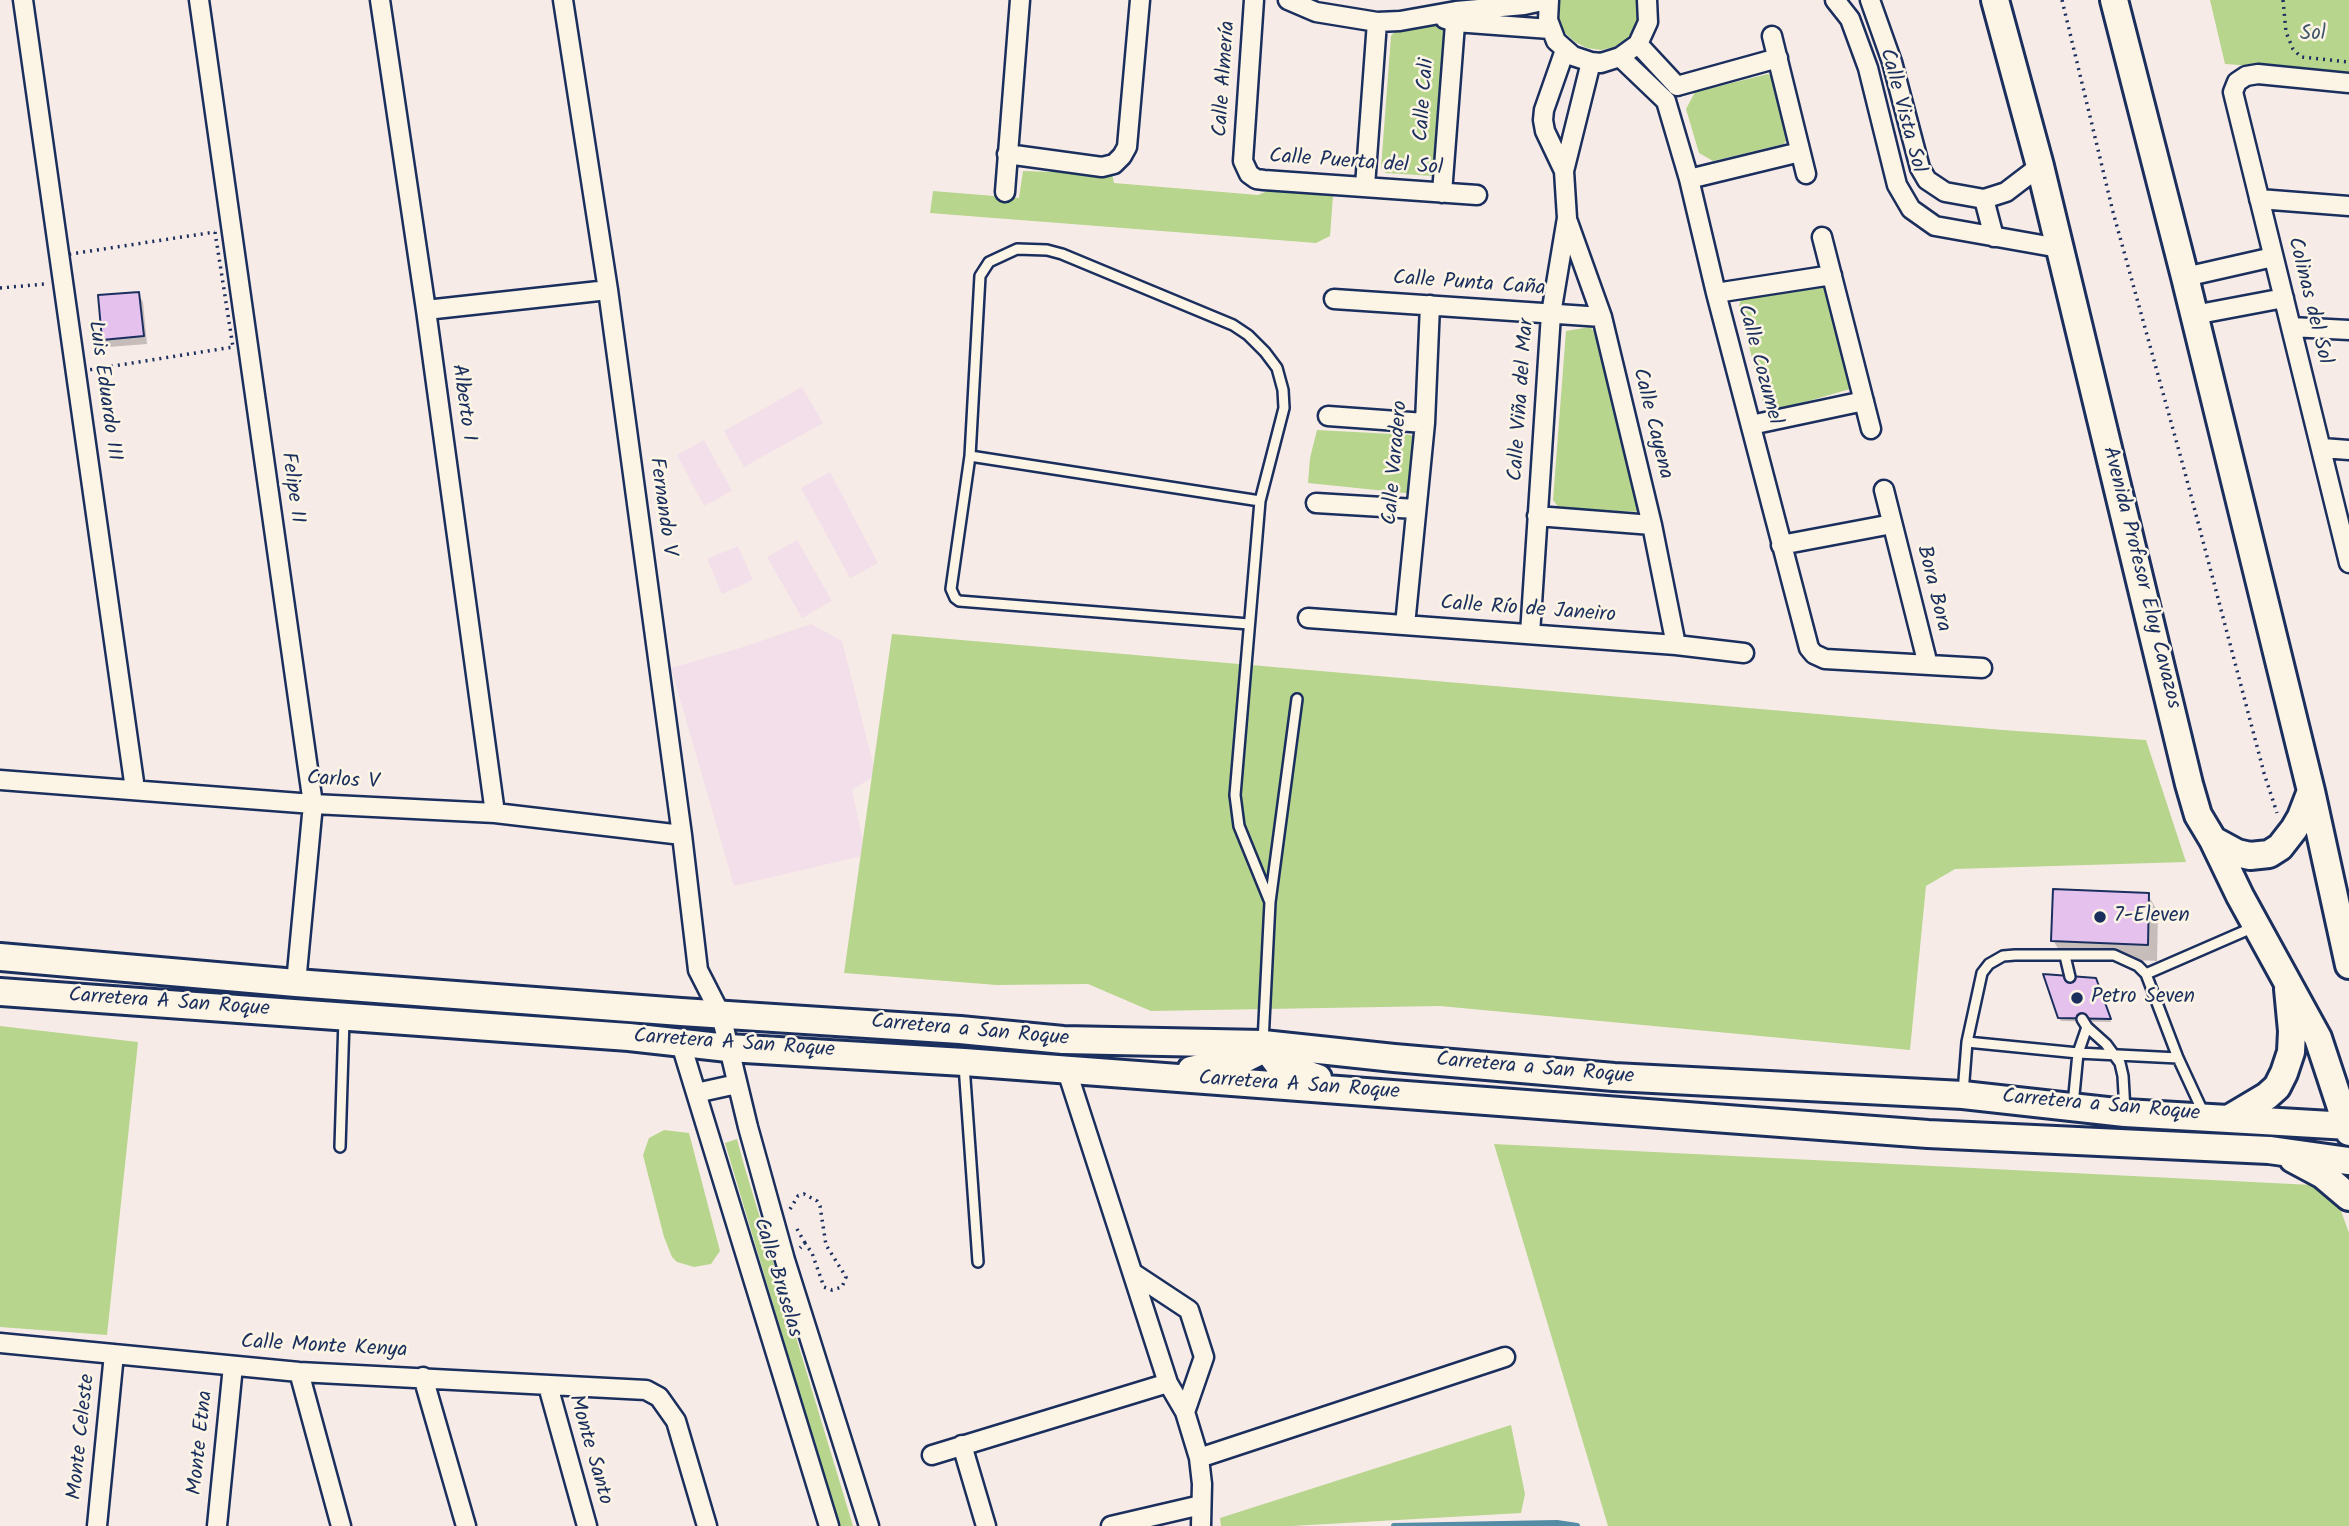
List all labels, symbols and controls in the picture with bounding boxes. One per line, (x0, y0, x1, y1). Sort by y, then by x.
street label: Calle Almería (1209, 20, 1243, 138)
park label: Sol (2300, 22, 2326, 48)
street label: Calle Vista Sol (1872, 46, 1930, 176)
street label: Calle Cali (1411, 58, 1441, 142)
street label: Calle Puerta del Sol (1268, 145, 1444, 183)
street label: Colinas del Sol (2280, 235, 2336, 367)
street label: Calle Punta Caña (1392, 267, 1546, 303)
street label: Calle Cozumel (1730, 302, 1786, 428)
street label: Calle Viña del Mar (1505, 318, 1541, 482)
street label: Luis Eduardo III (81, 319, 125, 463)
street label: Alberto I (444, 363, 480, 443)
street label: Calle Cayena (1625, 366, 1677, 482)
street label: Calle Varadero (1379, 400, 1415, 526)
street label: Avenida Profesor Eloy Cavazos (2095, 444, 2185, 712)
street label: Felipe II (274, 451, 308, 525)
street label: Fernando V (642, 456, 680, 558)
street label: Bora Bora (1909, 543, 1955, 635)
street label: Calle Río de Janeiro (1439, 592, 1617, 630)
street label: Carlos V (306, 768, 380, 796)
place label: 7-Eleven (2114, 904, 2190, 930)
marker: 7-Eleven (2092, 909, 2108, 925)
street label: Carretera A San Roque (68, 984, 270, 1024)
place label: Petro Seven (2091, 985, 2195, 1011)
marker: Petro Seven (2069, 990, 2085, 1006)
street label: Carretera a San Roque (870, 1011, 1070, 1053)
street label: Carretera A San Roque (633, 1025, 835, 1065)
street label: Carretera a San Roque (1435, 1049, 1635, 1091)
street label: Carretera A San Roque (1198, 1067, 1400, 1107)
street label: Carretera a San Roque (2001, 1086, 2201, 1128)
street label: Calle Bruselas (746, 1215, 806, 1341)
street label: Calle Monte Kenya (240, 1331, 408, 1365)
street label: Monte Celeste (64, 1373, 102, 1501)
street label: Monte Etna (184, 1390, 220, 1496)
street label: Monte Santo (561, 1392, 617, 1508)

